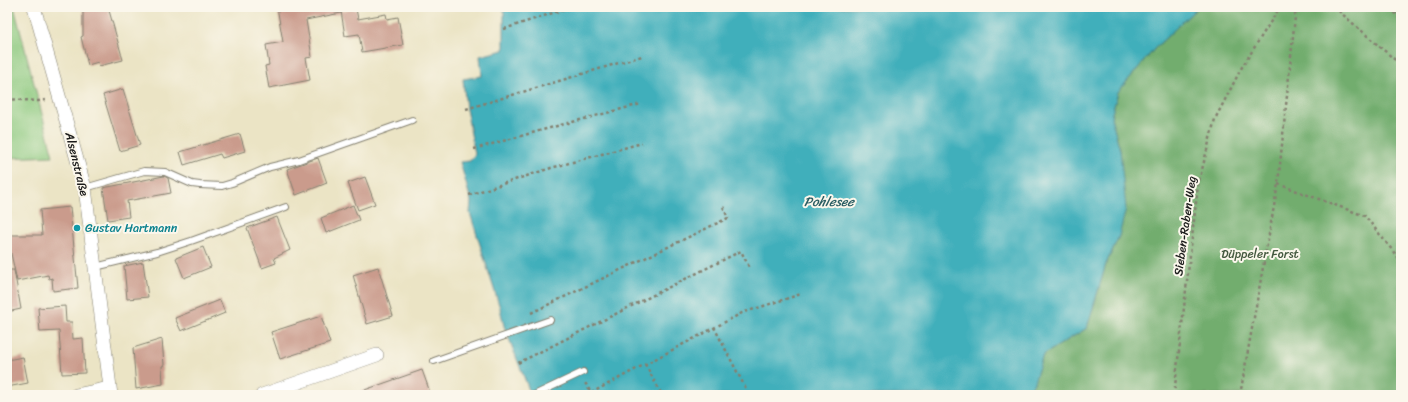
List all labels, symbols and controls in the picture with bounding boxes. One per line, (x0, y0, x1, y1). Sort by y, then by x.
street label: Alsenstraße (58, 129, 96, 199)
street label: Sieben-Raben-Weg (1167, 175, 1203, 277)
water label: Pohlesee (804, 190, 855, 213)
place label: Gustav Hartmann (85, 217, 178, 239)
marker: Gustav Hartmann (72, 223, 82, 233)
park label: Düppeler Forst (1221, 243, 1299, 265)

